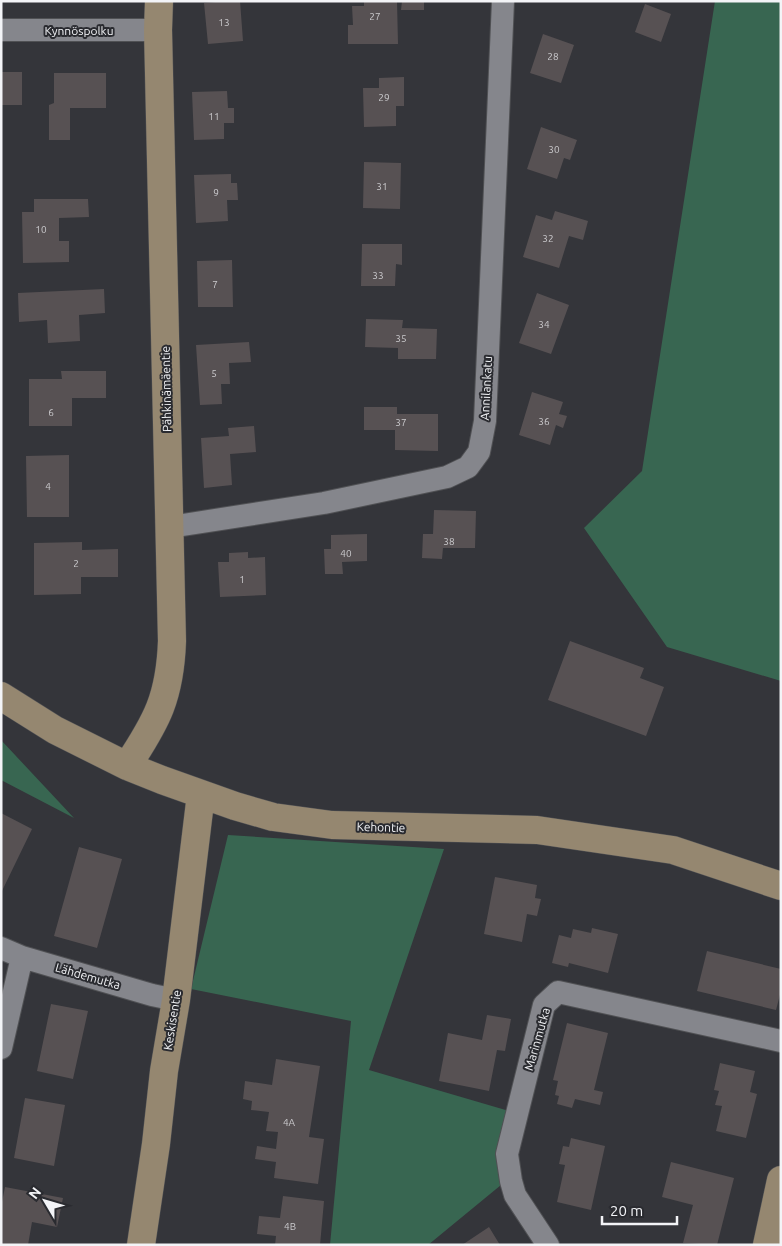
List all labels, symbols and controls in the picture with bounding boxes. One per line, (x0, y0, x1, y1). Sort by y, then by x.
house number: 27 (369, 11, 381, 22)
house number: 13 (218, 17, 230, 28)
street label: Kynnöspolku (44, 24, 114, 37)
house number: 28 (547, 51, 559, 62)
house number: 29 (378, 92, 390, 103)
house number: 11 (208, 111, 220, 122)
house number: 30 (548, 144, 560, 155)
house number: 31 (376, 181, 388, 192)
house number: 9 (213, 187, 219, 198)
house number: 10 (35, 224, 47, 235)
house number: 32 (542, 233, 554, 244)
house number: 33 (372, 270, 384, 281)
house number: 7 (212, 279, 218, 290)
house number: 34 (538, 319, 550, 330)
house number: 35 (395, 333, 407, 344)
street label: Pähkinämäentie (159, 346, 173, 432)
street label: Annilankatu (478, 356, 494, 420)
house number: 5 (211, 368, 217, 379)
house number: 6 (48, 407, 54, 418)
house number: 36 (538, 416, 550, 427)
house number: 37 (395, 417, 407, 428)
house number: 4 (45, 481, 51, 492)
house number: 38 (443, 536, 455, 547)
house number: 40 (340, 548, 352, 559)
house number: 2 (73, 558, 79, 569)
house number: 1 (239, 574, 245, 585)
street label: Kehontie (356, 820, 406, 834)
street label: Lähdemutka (54, 961, 122, 991)
street label: Keskisentie (161, 989, 183, 1051)
street label: Marinmutka (522, 1006, 552, 1072)
house number: 4A (283, 1117, 296, 1128)
north arrow (20, 1176, 70, 1226)
text: N (25, 1184, 44, 1202)
scale bar (602, 1194, 677, 1226)
text: 20 m (610, 1202, 643, 1219)
house number: 4B (284, 1221, 296, 1232)

